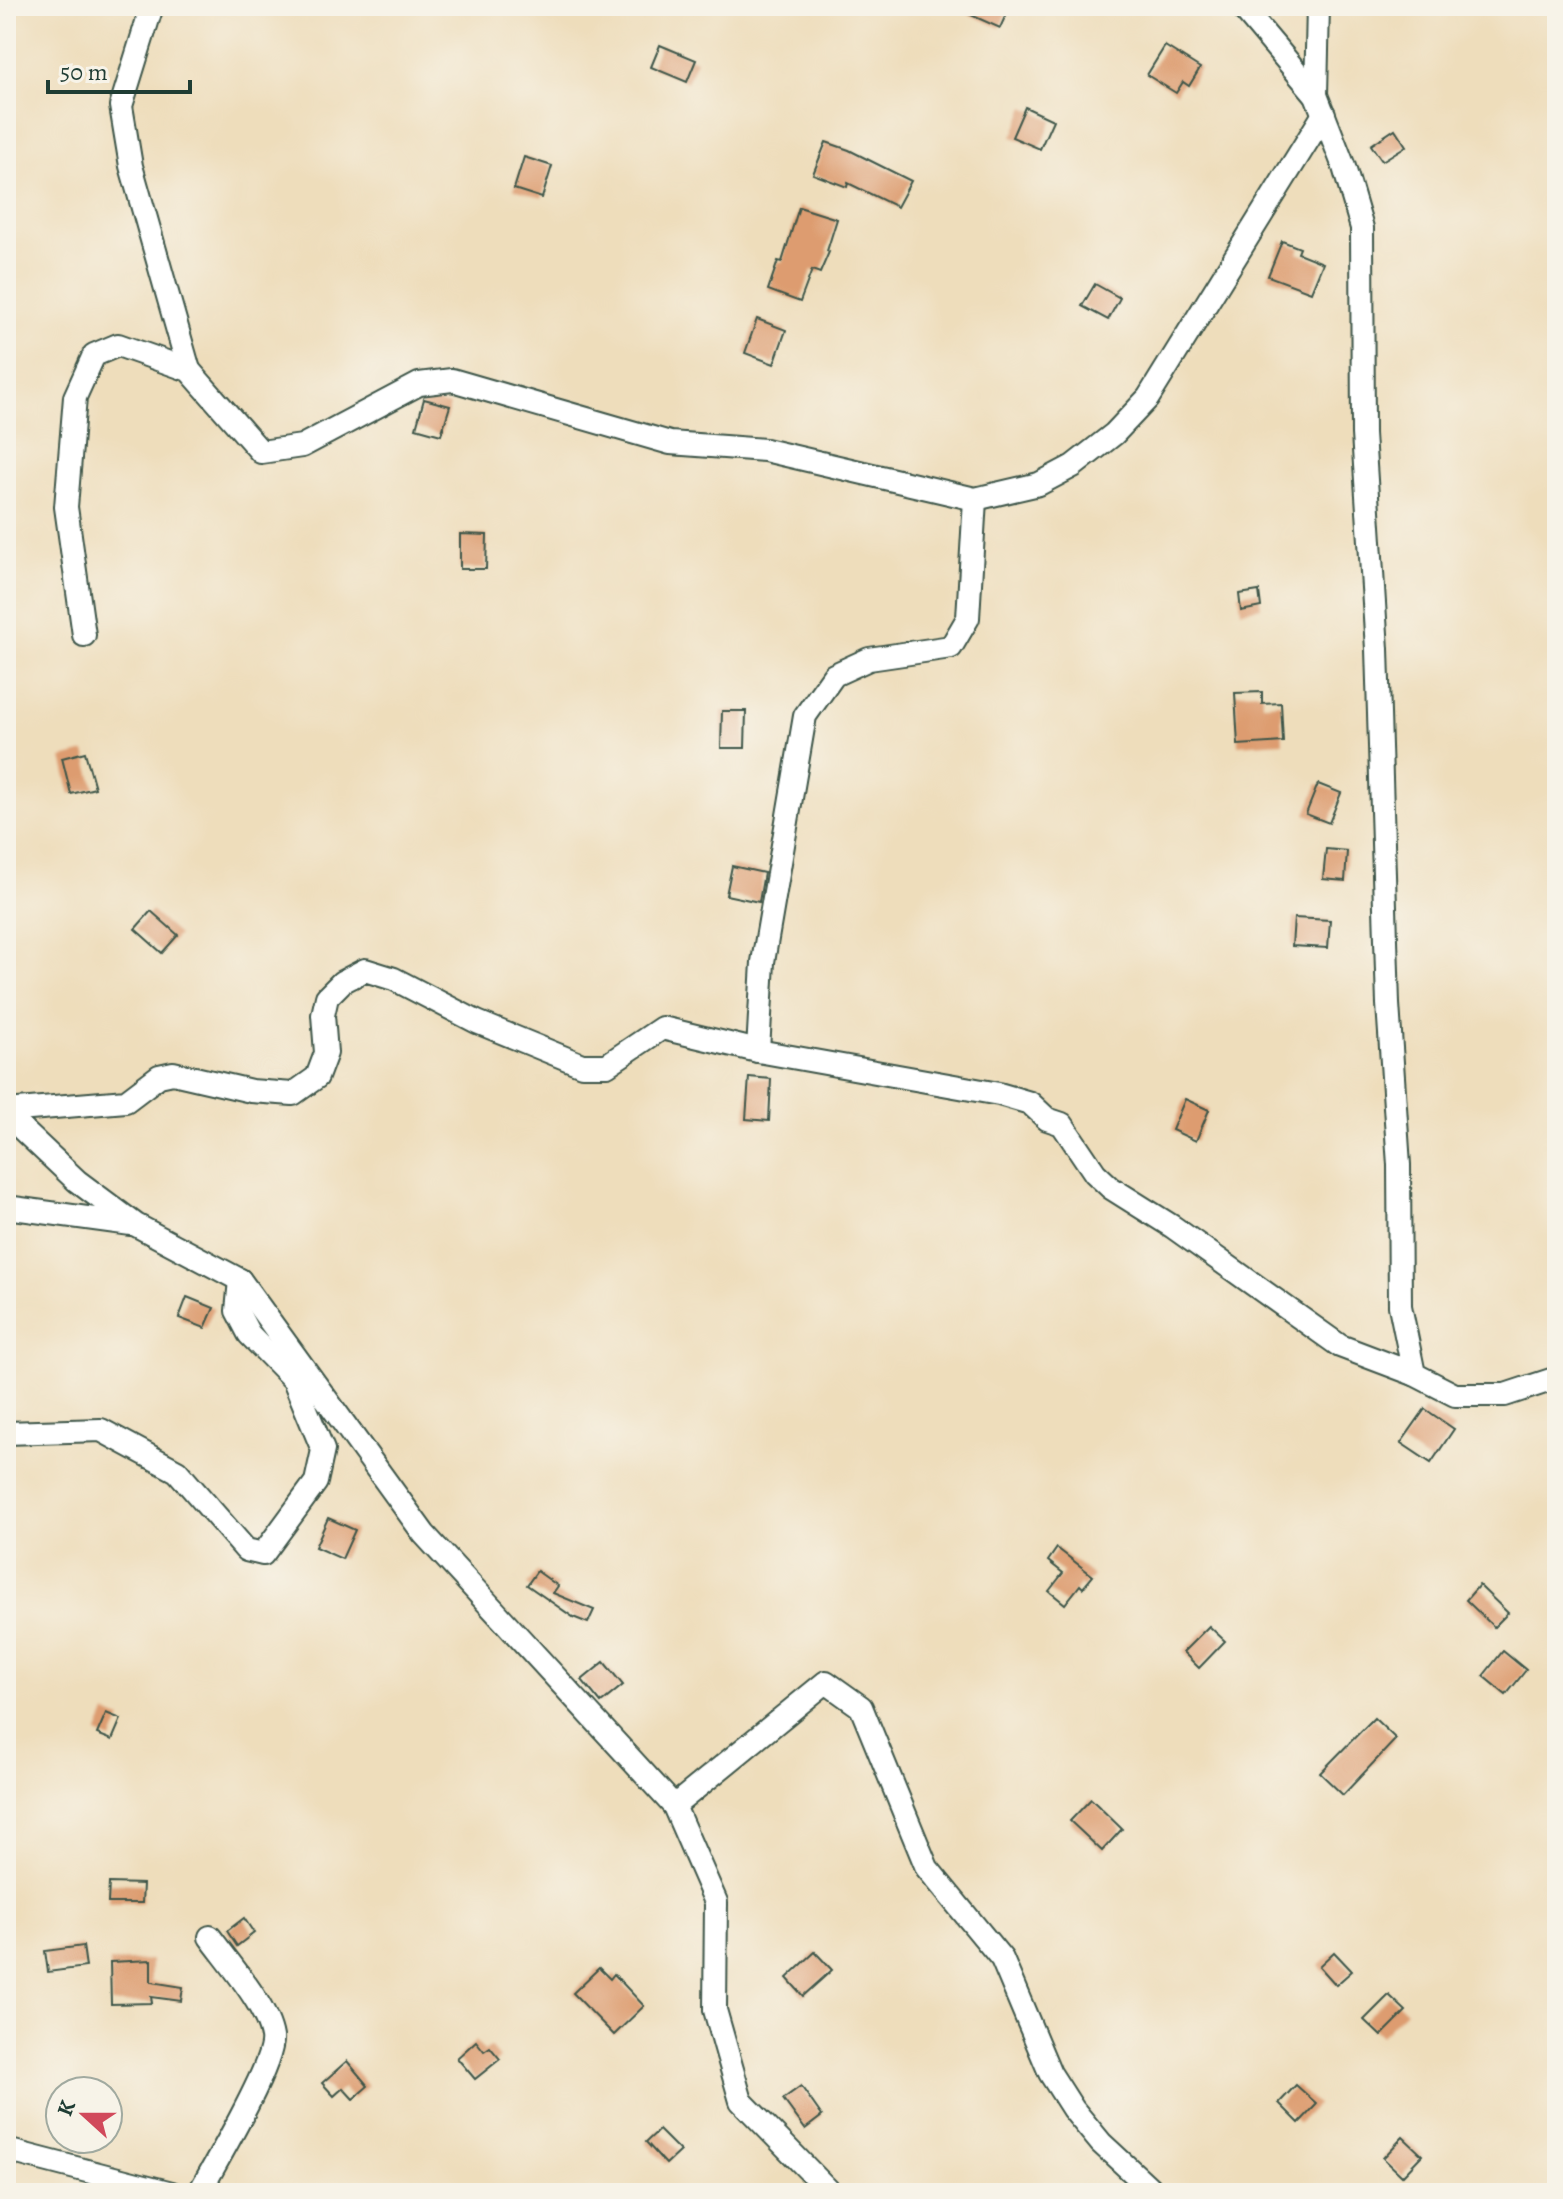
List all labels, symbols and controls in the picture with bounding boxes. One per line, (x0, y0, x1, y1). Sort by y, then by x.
scale bar (48, 44, 190, 94)
text: 50 m (60, 56, 108, 88)
north arrow (44, 2075, 124, 2155)
text: K (50, 2096, 83, 2120)

